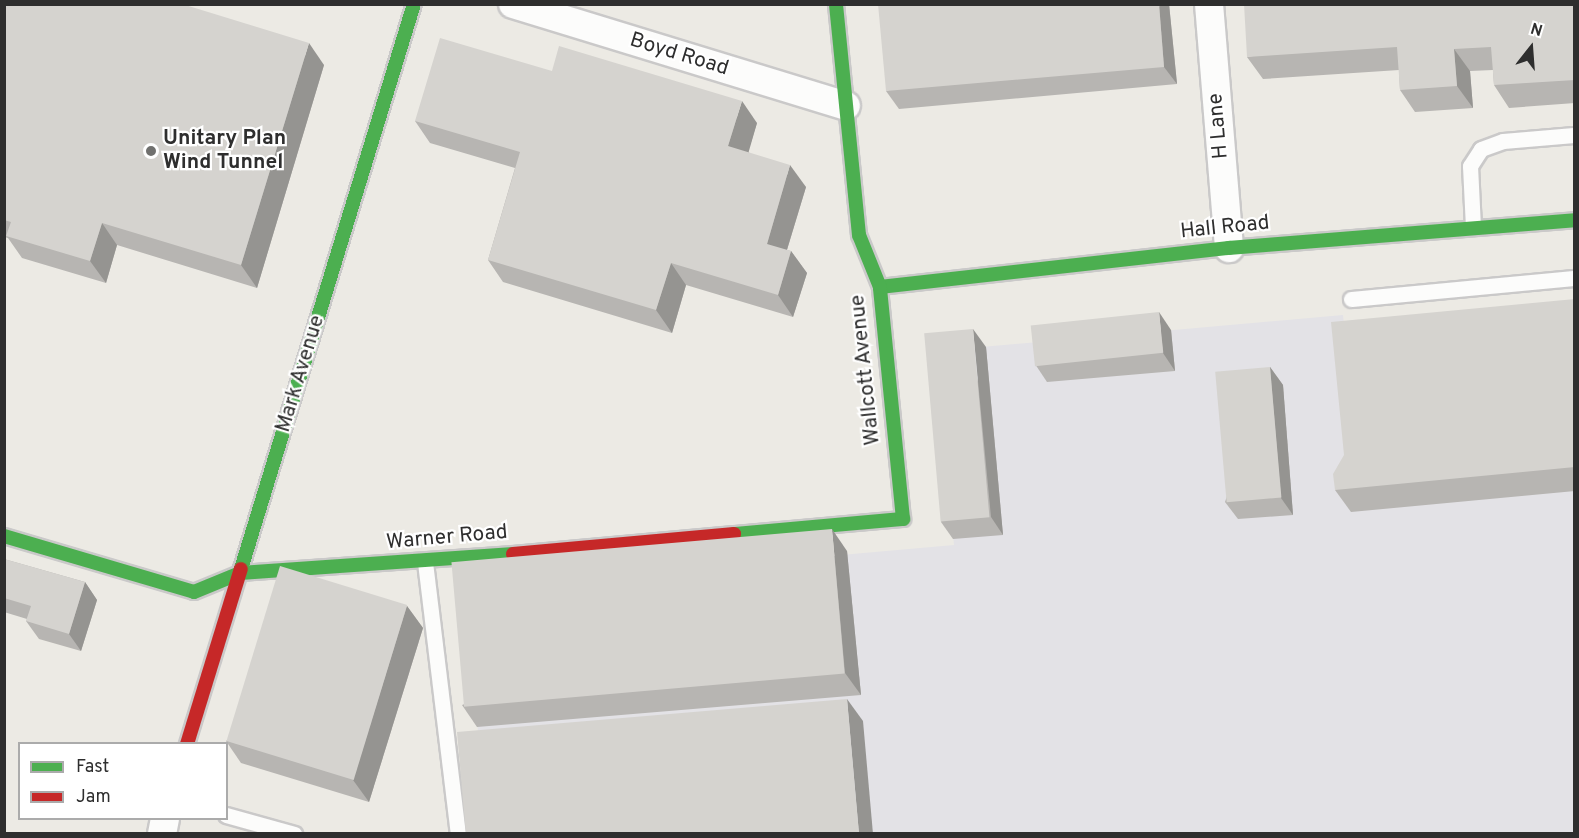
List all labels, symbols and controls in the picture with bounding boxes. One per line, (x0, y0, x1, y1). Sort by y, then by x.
north arrow (1501, 18, 1561, 78)
text: N (1528, 20, 1545, 42)
street label: Boyd Road (627, 28, 731, 82)
street label: H Lane (1204, 92, 1234, 160)
place label: Unitary Plan Wind Tunnel (163, 126, 286, 176)
marker: Unitary Plan Wind Tunnel (144, 144, 158, 158)
street label: Hall Road (1179, 211, 1271, 245)
street label: Wallcott Avenue (846, 293, 886, 447)
street label: Mark Avenue (271, 312, 331, 436)
street label: Warner Road (385, 520, 509, 556)
legend (18, 742, 228, 820)
text: Fast (76, 756, 109, 779)
text: Jam (76, 786, 111, 809)

